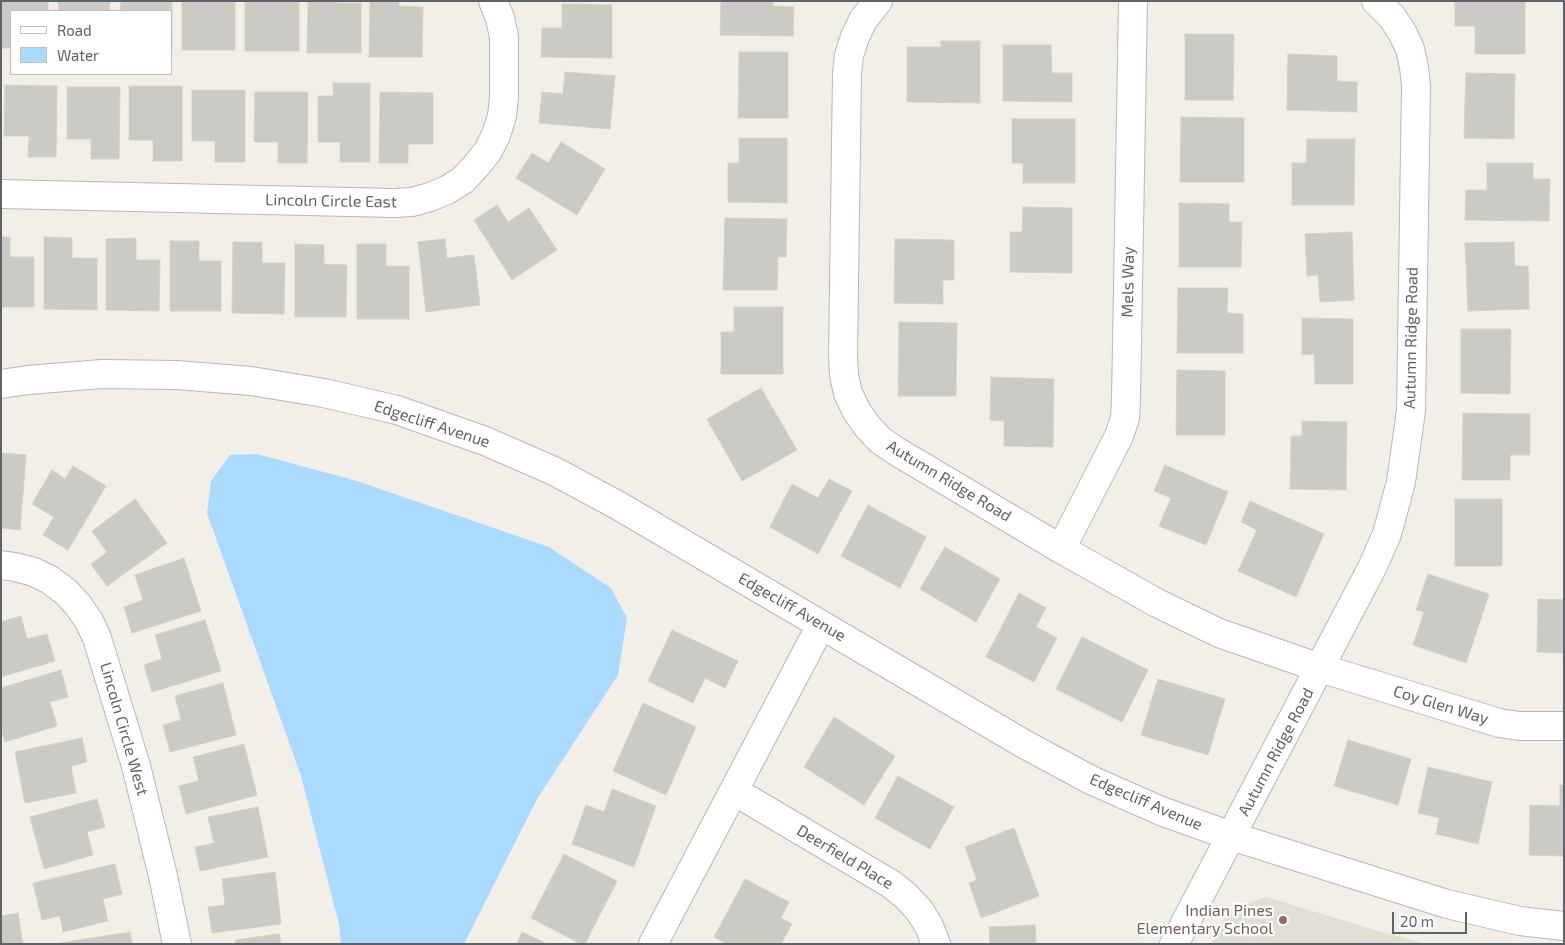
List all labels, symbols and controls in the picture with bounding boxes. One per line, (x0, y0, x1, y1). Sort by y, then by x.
legend (10, 10, 172, 75)
text: Road (57, 21, 92, 39)
text: Water (57, 46, 99, 64)
street label: Lincoln Circle East (265, 190, 397, 212)
street label: Mels Way (1118, 246, 1138, 318)
street label: Autumn Ridge Road (1400, 267, 1422, 409)
street label: Edgecliff Avenue (372, 396, 492, 452)
street label: Autumn Ridge Road (883, 436, 1015, 526)
street label: Edgecliff Avenue (735, 569, 849, 645)
street label: Lincoln Circle West (96, 660, 152, 798)
street label: Coy Glen Way (1391, 681, 1491, 729)
street label: Autumn Ridge Road (1234, 685, 1318, 819)
street label: Edgecliff Avenue (1087, 770, 1205, 834)
street label: Deerfield Place (793, 821, 897, 893)
place label: Indian Pines Elementary School (1136, 901, 1273, 939)
scale bar (1395, 902, 1470, 934)
text: 20 m (1400, 912, 1434, 930)
marker: Indian Pines Elementary School (1277, 914, 1289, 926)

